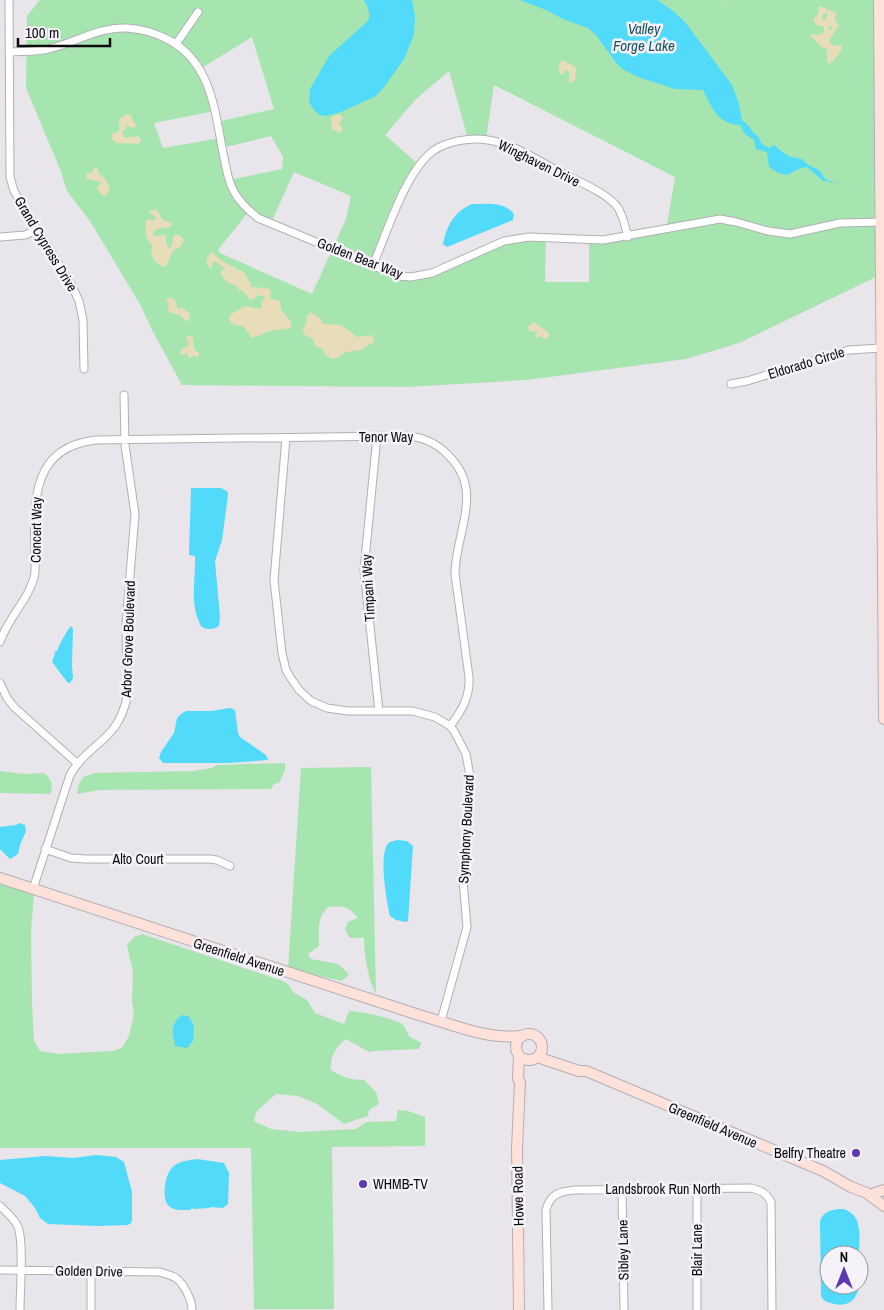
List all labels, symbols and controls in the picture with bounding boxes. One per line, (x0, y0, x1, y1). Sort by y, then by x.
scale bar (18, 15, 110, 47)
water label: Valley Forge Lake (613, 18, 675, 56)
text: 100 m (25, 22, 59, 43)
street label: Winghaven Drive (495, 135, 583, 191)
street label: Grand Cypress Drive (11, 193, 81, 295)
street label: Golden Bear Way (315, 233, 406, 283)
street label: Eldorado Circle (766, 343, 846, 383)
street label: Tenor Way (359, 428, 413, 446)
street label: Concert Way (26, 497, 46, 563)
street label: Timpani Way (357, 554, 379, 622)
street label: Arbor Grove Boulevard (117, 580, 139, 699)
street label: Symphony Boulevard (454, 774, 478, 884)
street label: Alto Court (111, 850, 164, 868)
street label: Greenfield Avenue (191, 934, 287, 980)
street label: Greenfield Avenue (666, 1098, 760, 1152)
place label: Belfry Theatre (774, 1144, 846, 1162)
marker: Belfry Theatre (850, 1147, 862, 1159)
street label: Howe Road (508, 1166, 528, 1226)
place label: WHMB-TV (373, 1175, 428, 1193)
marker: WHMB-TV (357, 1178, 369, 1190)
street label: Landsbrook Run North (605, 1180, 721, 1198)
street label: Sibley Lane (613, 1220, 633, 1280)
street label: Blair Lane (688, 1224, 706, 1276)
north arrow (819, 1245, 869, 1295)
text: N (840, 1248, 848, 1266)
street label: Golden Drive (55, 1261, 123, 1281)

